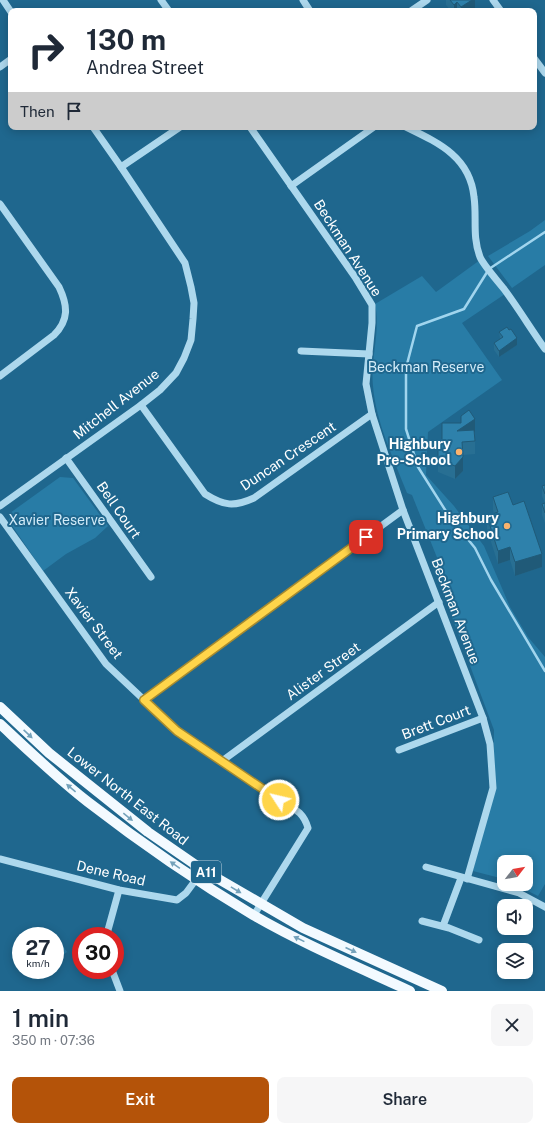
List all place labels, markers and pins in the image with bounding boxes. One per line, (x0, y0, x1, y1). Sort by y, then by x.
place label: Highbury Pre-School (376, 436, 451, 468)
marker: Highbury Pre-School (454, 447, 464, 457)
place label: Highbury Primary School (397, 510, 499, 542)
pin (349, 520, 383, 554)
marker: Highbury Primary School (502, 521, 512, 531)

